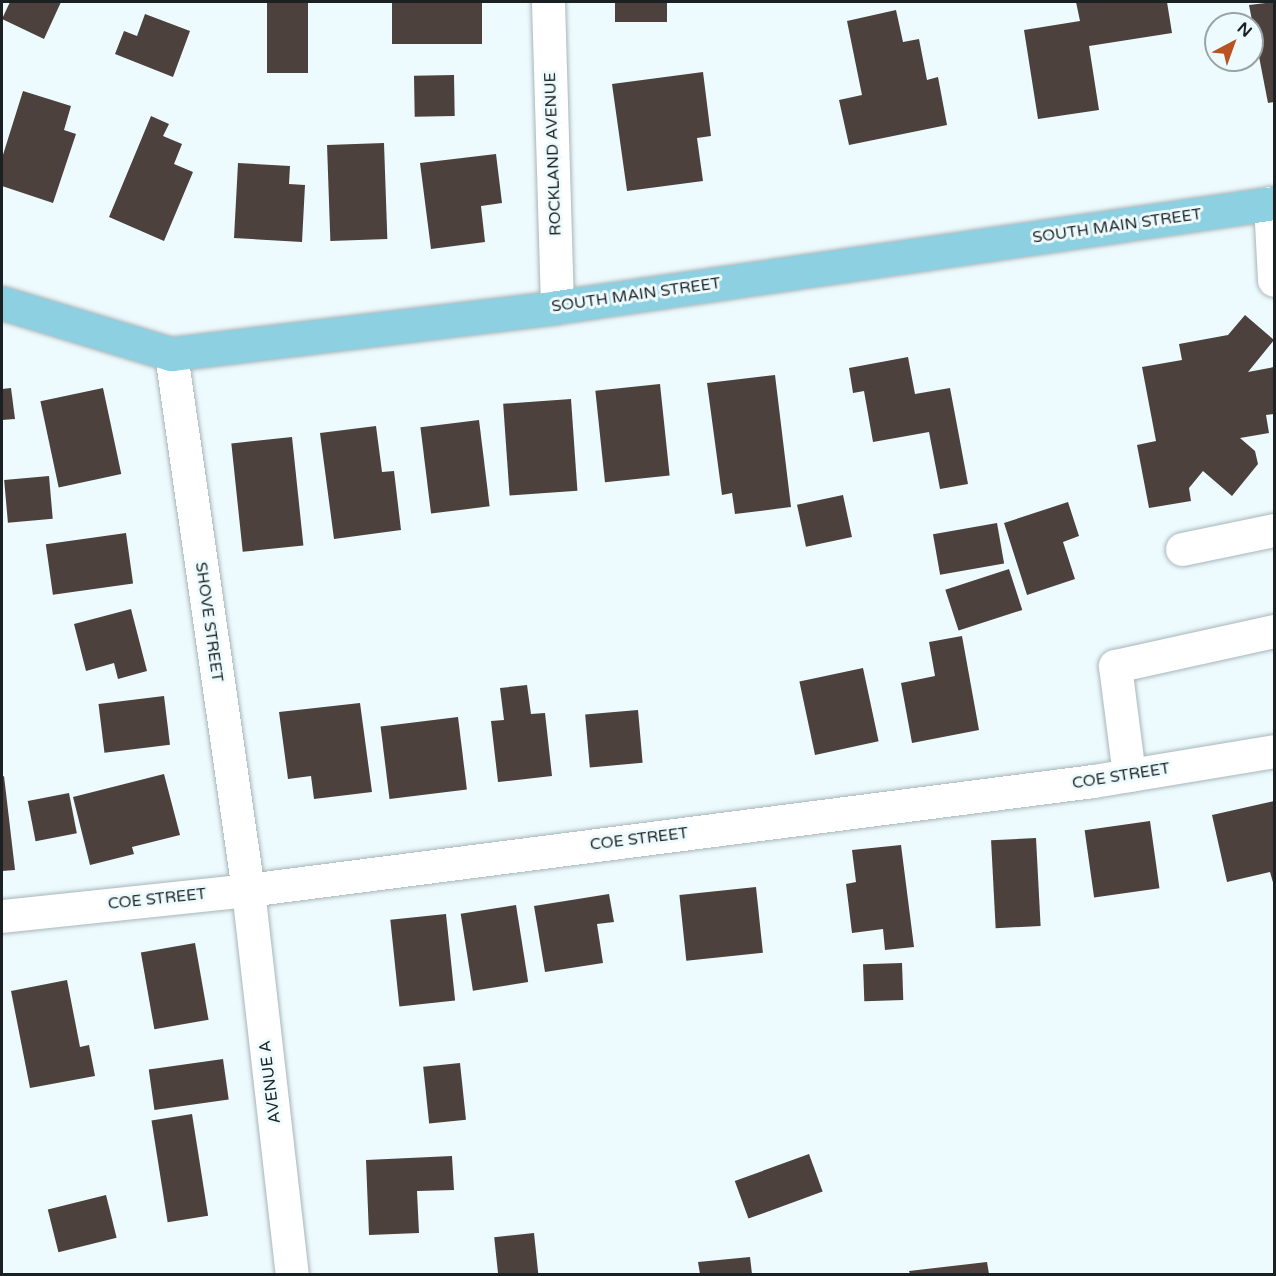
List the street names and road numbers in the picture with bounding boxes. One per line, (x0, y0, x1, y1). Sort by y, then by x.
street label: ROCKLAND AVENUE (541, 72, 565, 236)
street label: SOUTH MAIN STREET (1031, 205, 1203, 247)
street label: SOUTH MAIN STREET (550, 274, 722, 316)
street label: SHOVE STREET (191, 561, 227, 683)
street label: COE STREET (1071, 759, 1171, 793)
street label: COE STREET (589, 823, 689, 855)
street label: COE STREET (107, 884, 207, 914)
street label: AVENUE A (255, 1039, 285, 1125)

